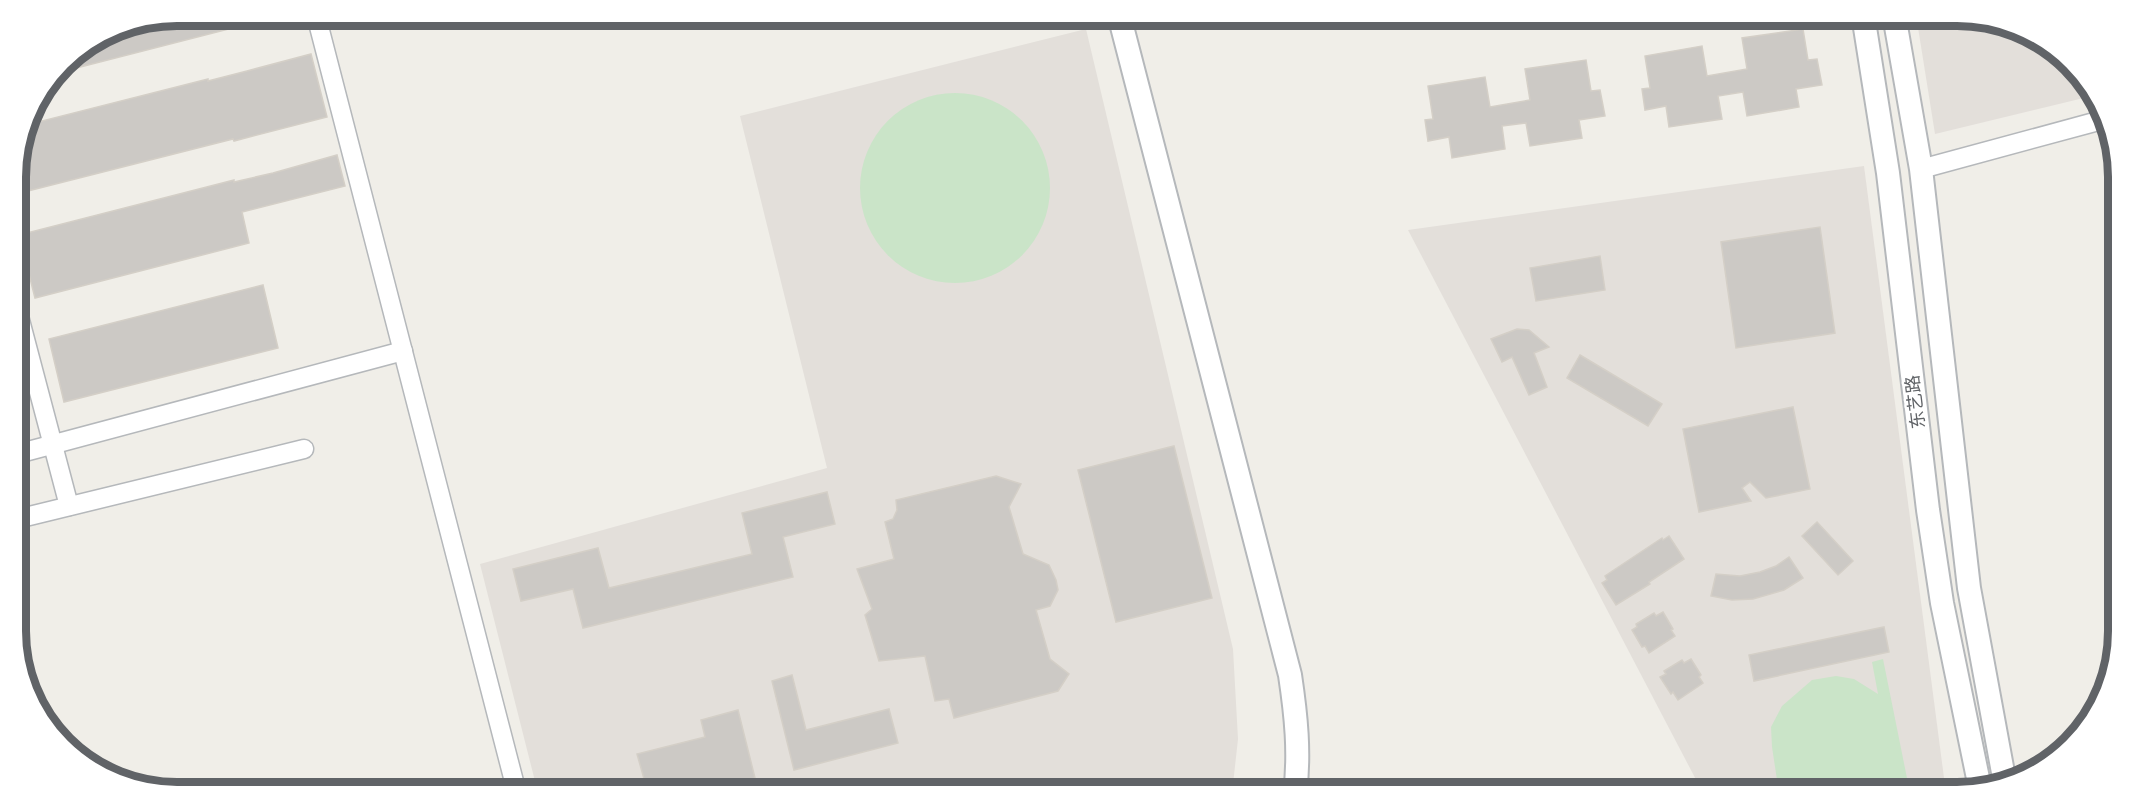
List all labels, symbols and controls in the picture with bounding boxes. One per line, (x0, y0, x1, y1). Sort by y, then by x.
street label: 东艺路 (1898, 374, 1932, 430)

